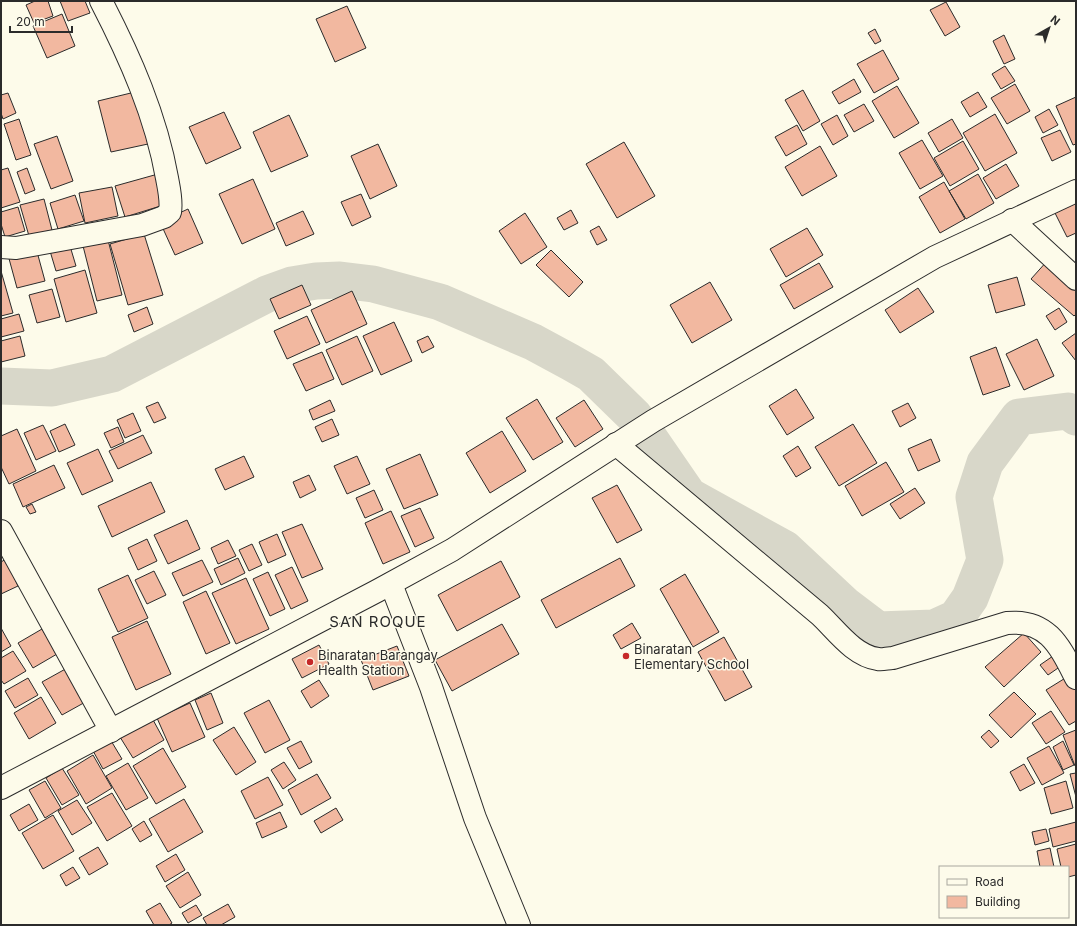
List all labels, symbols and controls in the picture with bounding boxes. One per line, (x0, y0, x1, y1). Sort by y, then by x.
scale bar (10, 8, 72, 34)
north arrow (1029, 8, 1069, 48)
text: N (1048, 12, 1063, 28)
text: 20 m (16, 14, 45, 29)
district label: SAN ROQUE (329, 612, 427, 631)
place label: Binaratan Elementary School (634, 641, 749, 672)
place label: Binaratan Barangay Health Station (318, 647, 438, 678)
marker: Binaratan Elementary School (621, 651, 631, 661)
marker: Binaratan Barangay Health Station (305, 657, 315, 667)
legend (939, 866, 1069, 918)
text: Road (975, 874, 1004, 889)
text: Building (975, 894, 1020, 909)

